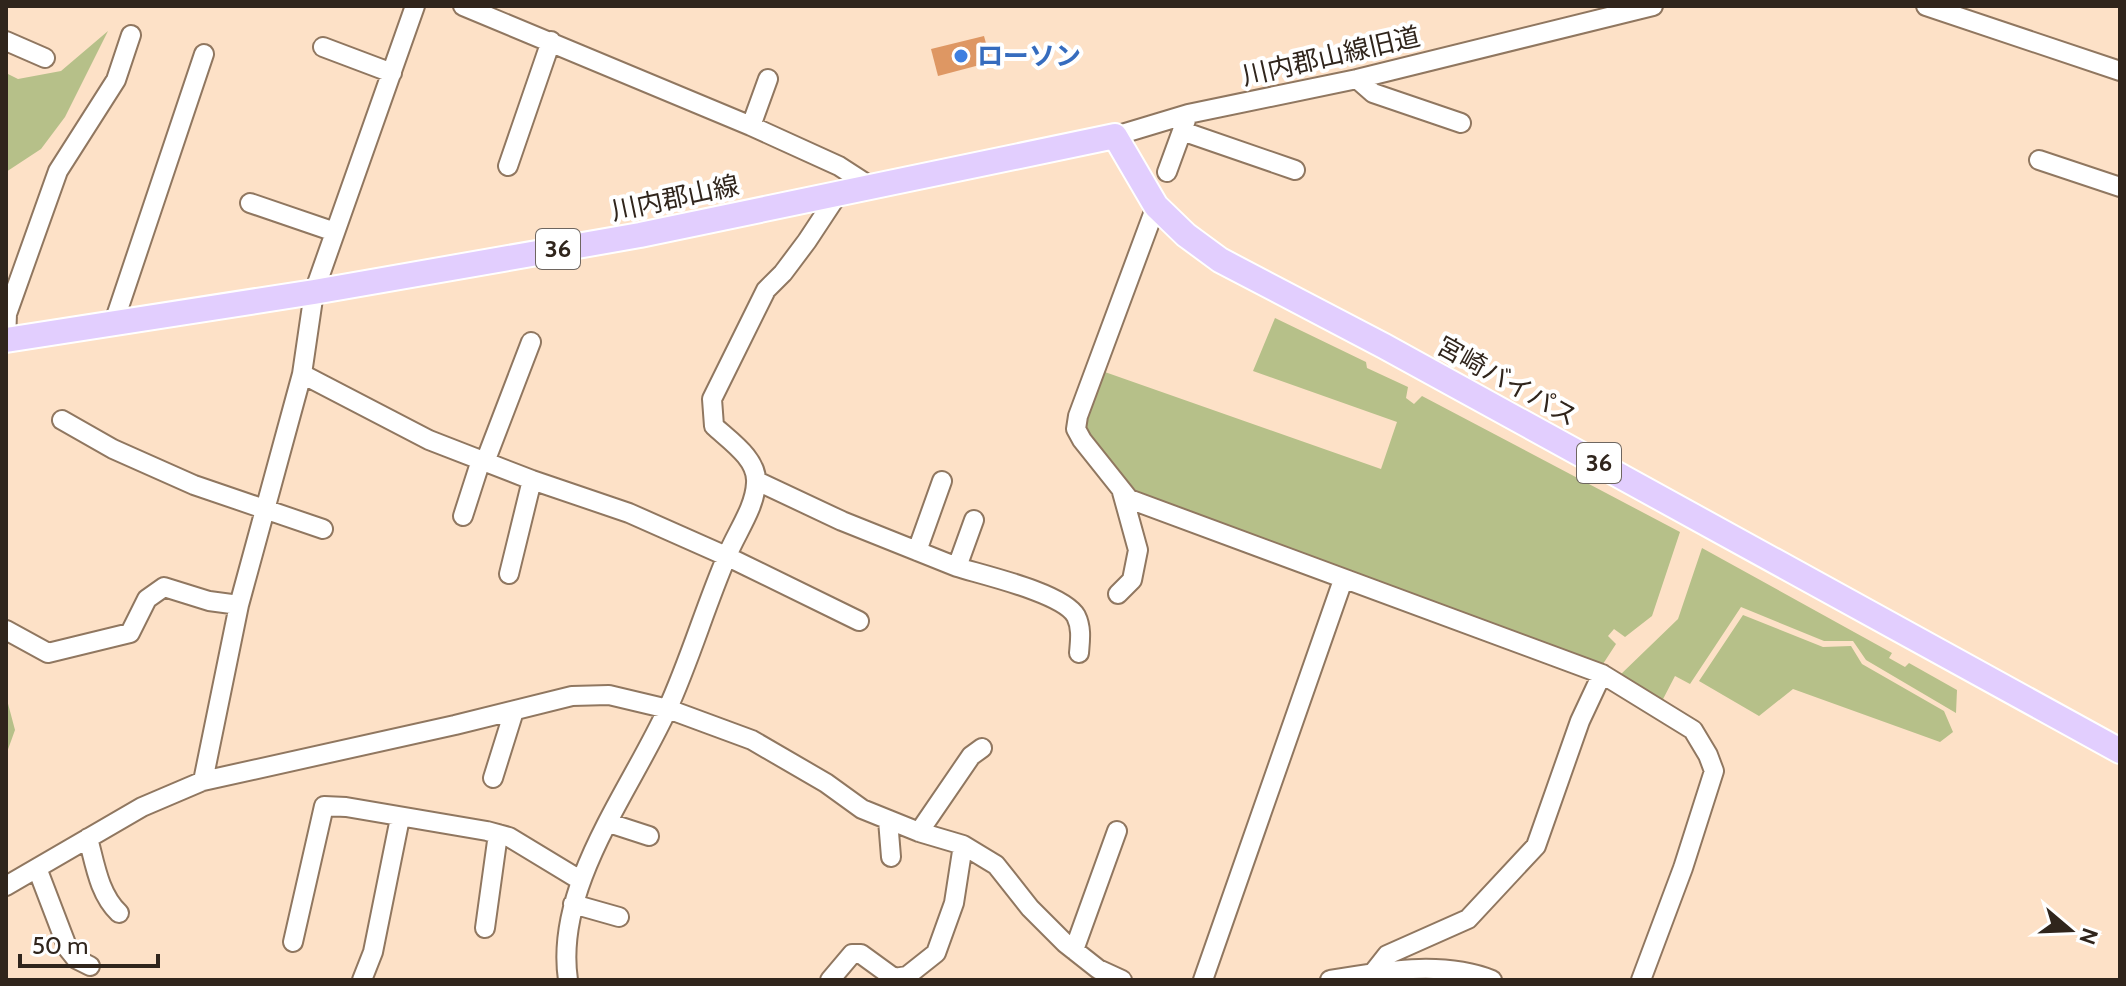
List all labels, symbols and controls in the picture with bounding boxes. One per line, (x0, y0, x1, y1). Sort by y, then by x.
street label: 川内郡山線旧道 (1239, 20, 1423, 92)
place label: ローソン (977, 40, 1081, 72)
marker: ローソン (952, 47, 970, 65)
street label: 川内郡山線 (608, 169, 742, 227)
road number: 36 (536, 229, 580, 269)
street label: 宮崎バイパス (1431, 329, 1583, 433)
road number: 36 (1577, 443, 1621, 483)
north arrow (2030, 890, 2110, 970)
scale bar (20, 918, 158, 968)
text: N (2073, 925, 2104, 948)
text: 50 m (32, 931, 88, 960)

